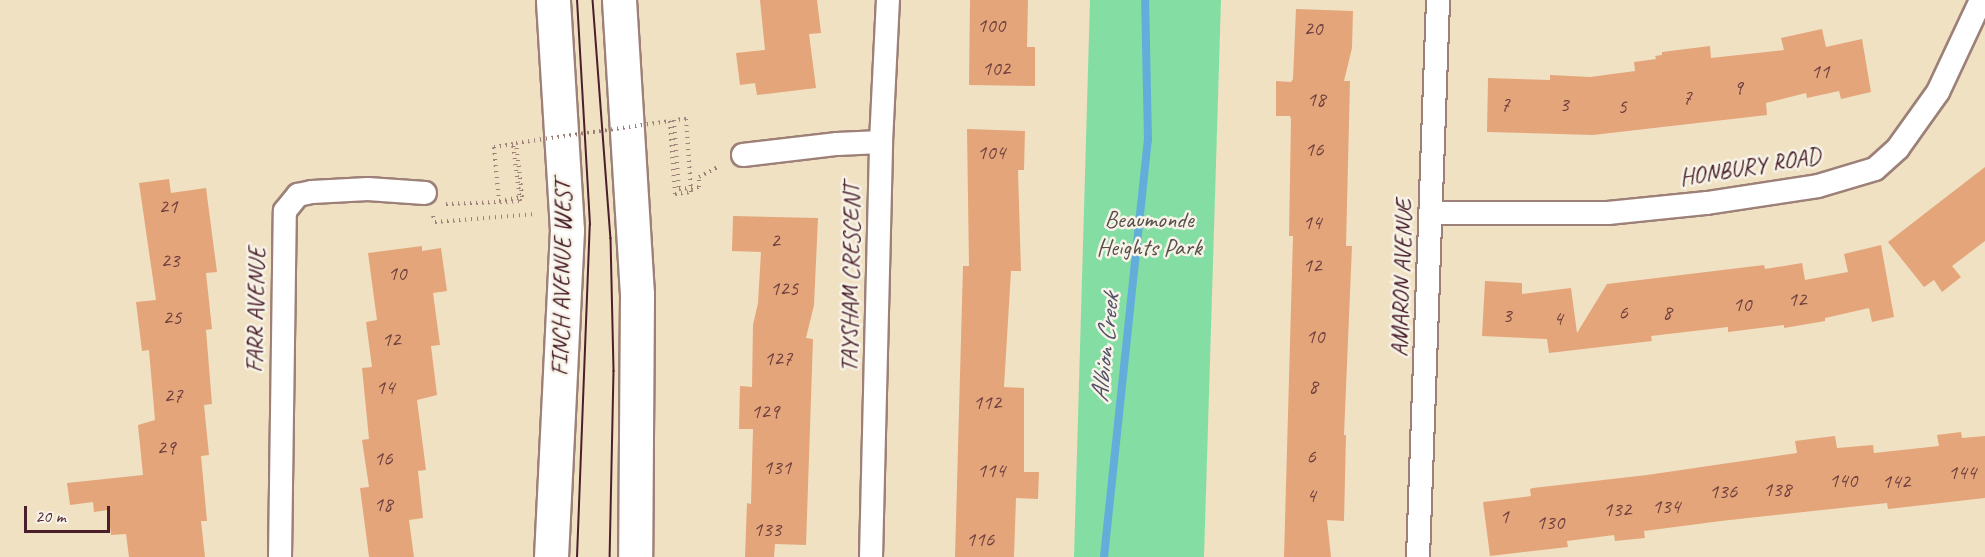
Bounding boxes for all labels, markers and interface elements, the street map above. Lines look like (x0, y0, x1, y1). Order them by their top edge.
house number: 100 (977, 12, 1005, 38)
house number: 20 (1304, 15, 1322, 41)
house number: 102 (982, 55, 1010, 81)
house number: 11 (1811, 58, 1829, 84)
house number: 9 (1733, 74, 1743, 100)
house number: 7 (1682, 84, 1692, 110)
house number: 18 (1307, 86, 1325, 112)
house number: 7 (1500, 91, 1510, 117)
house number: 3 (1559, 91, 1569, 117)
house number: 5 (1617, 93, 1627, 119)
house number: 16 (1305, 136, 1323, 162)
house number: 104 (977, 139, 1005, 165)
street label: HONBURY ROAD (1677, 142, 1823, 192)
street label: FINCH AVENUE WEST (546, 180, 578, 376)
street label: TAYSHAM CRESCENT (835, 184, 867, 372)
house number: 21 (159, 193, 177, 219)
street label: AMARON AVENUE (1385, 199, 1419, 357)
park label: Beaumonde Heights Park (1096, 206, 1202, 262)
house number: 14 (1303, 209, 1321, 235)
house number: 2 (770, 227, 780, 253)
house number: 23 (161, 247, 179, 273)
street label: FARR AVENUE (241, 247, 271, 373)
house number: 12 (1303, 252, 1321, 278)
house number: 10 (388, 260, 406, 286)
house number: 125 (770, 275, 798, 301)
house number: 12 (1788, 286, 1806, 312)
house number: 10 (1733, 291, 1751, 317)
water label: Albion Creek (1084, 292, 1126, 404)
house number: 6 (1618, 299, 1628, 325)
house number: 8 (1662, 299, 1672, 325)
house number: 3 (1502, 302, 1512, 328)
house number: 25 (163, 304, 181, 330)
house number: 4 (1553, 305, 1563, 331)
house number: 10 (1306, 323, 1324, 349)
house number: 12 (382, 326, 400, 352)
house number: 127 (764, 345, 792, 371)
house number: 8 (1308, 373, 1318, 399)
house number: 14 (376, 374, 394, 400)
house number: 27 (164, 382, 182, 408)
house number: 112 (973, 389, 1001, 415)
house number: 129 (751, 398, 779, 424)
house number: 29 (157, 434, 175, 460)
house number: 6 (1306, 443, 1316, 469)
house number: 16 (374, 445, 392, 471)
house number: 131 (763, 454, 791, 480)
house number: 114 (977, 457, 1005, 483)
house number: 144 (1948, 459, 1976, 485)
house number: 140 (1829, 467, 1857, 493)
house number: 142 (1882, 468, 1910, 494)
house number: 138 (1763, 476, 1791, 502)
house number: 136 (1709, 478, 1737, 504)
house number: 4 (1306, 482, 1316, 508)
house number: 18 (374, 491, 392, 517)
house number: 134 (1652, 493, 1680, 519)
scale bar (27, 494, 112, 532)
house number: 132 (1603, 496, 1631, 522)
house number: 1 (1499, 503, 1509, 529)
text: 20 m (35, 505, 66, 527)
house number: 130 (1536, 509, 1564, 535)
house number: 133 (753, 516, 781, 542)
house number: 116 (966, 526, 994, 552)

